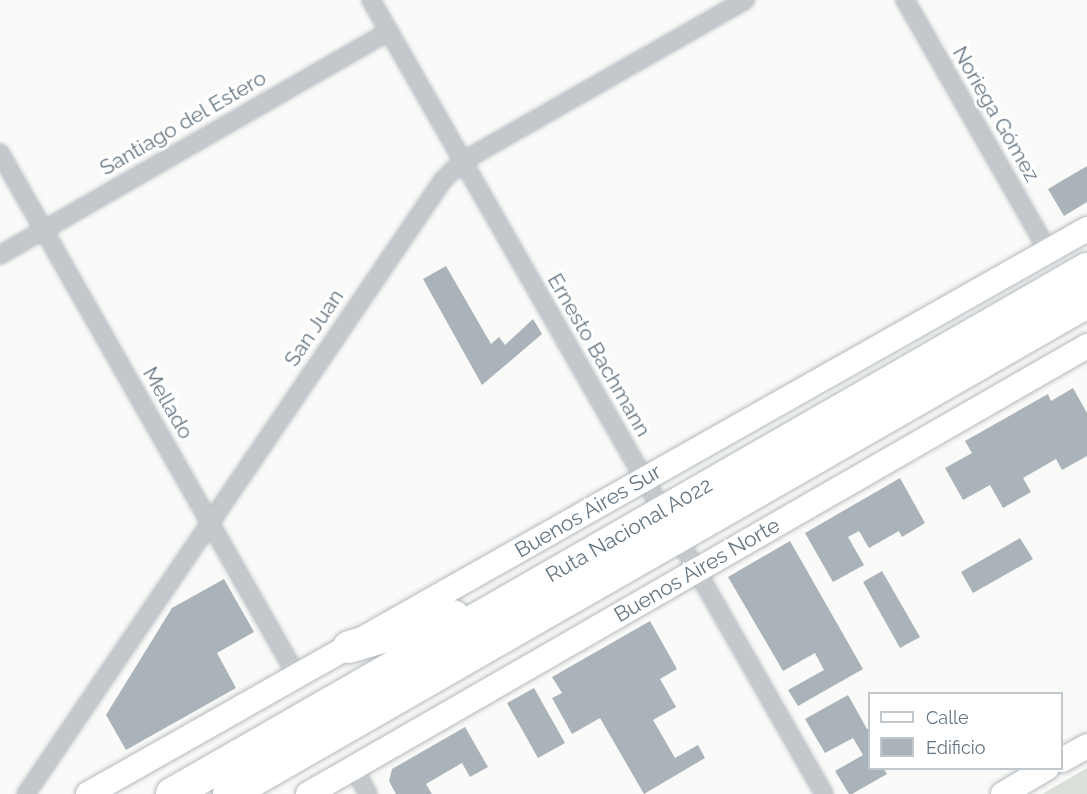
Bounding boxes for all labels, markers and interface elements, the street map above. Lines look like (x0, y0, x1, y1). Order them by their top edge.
street label: Noriega Gómez (947, 42, 1045, 186)
street label: Santiago del Estero (95, 65, 271, 181)
street label: Ernesto Bachmann (542, 269, 656, 441)
street label: San Juan (279, 284, 349, 372)
street label: Mellado (137, 362, 199, 444)
street label: Buenos Aires Sur (510, 459, 666, 563)
street label: Ruta Nacional A022 (541, 472, 717, 588)
street label: Buenos Aires Norte (609, 512, 785, 628)
legend (868, 692, 1063, 770)
text: Calle (926, 707, 969, 728)
text: Edificio (926, 737, 985, 758)

